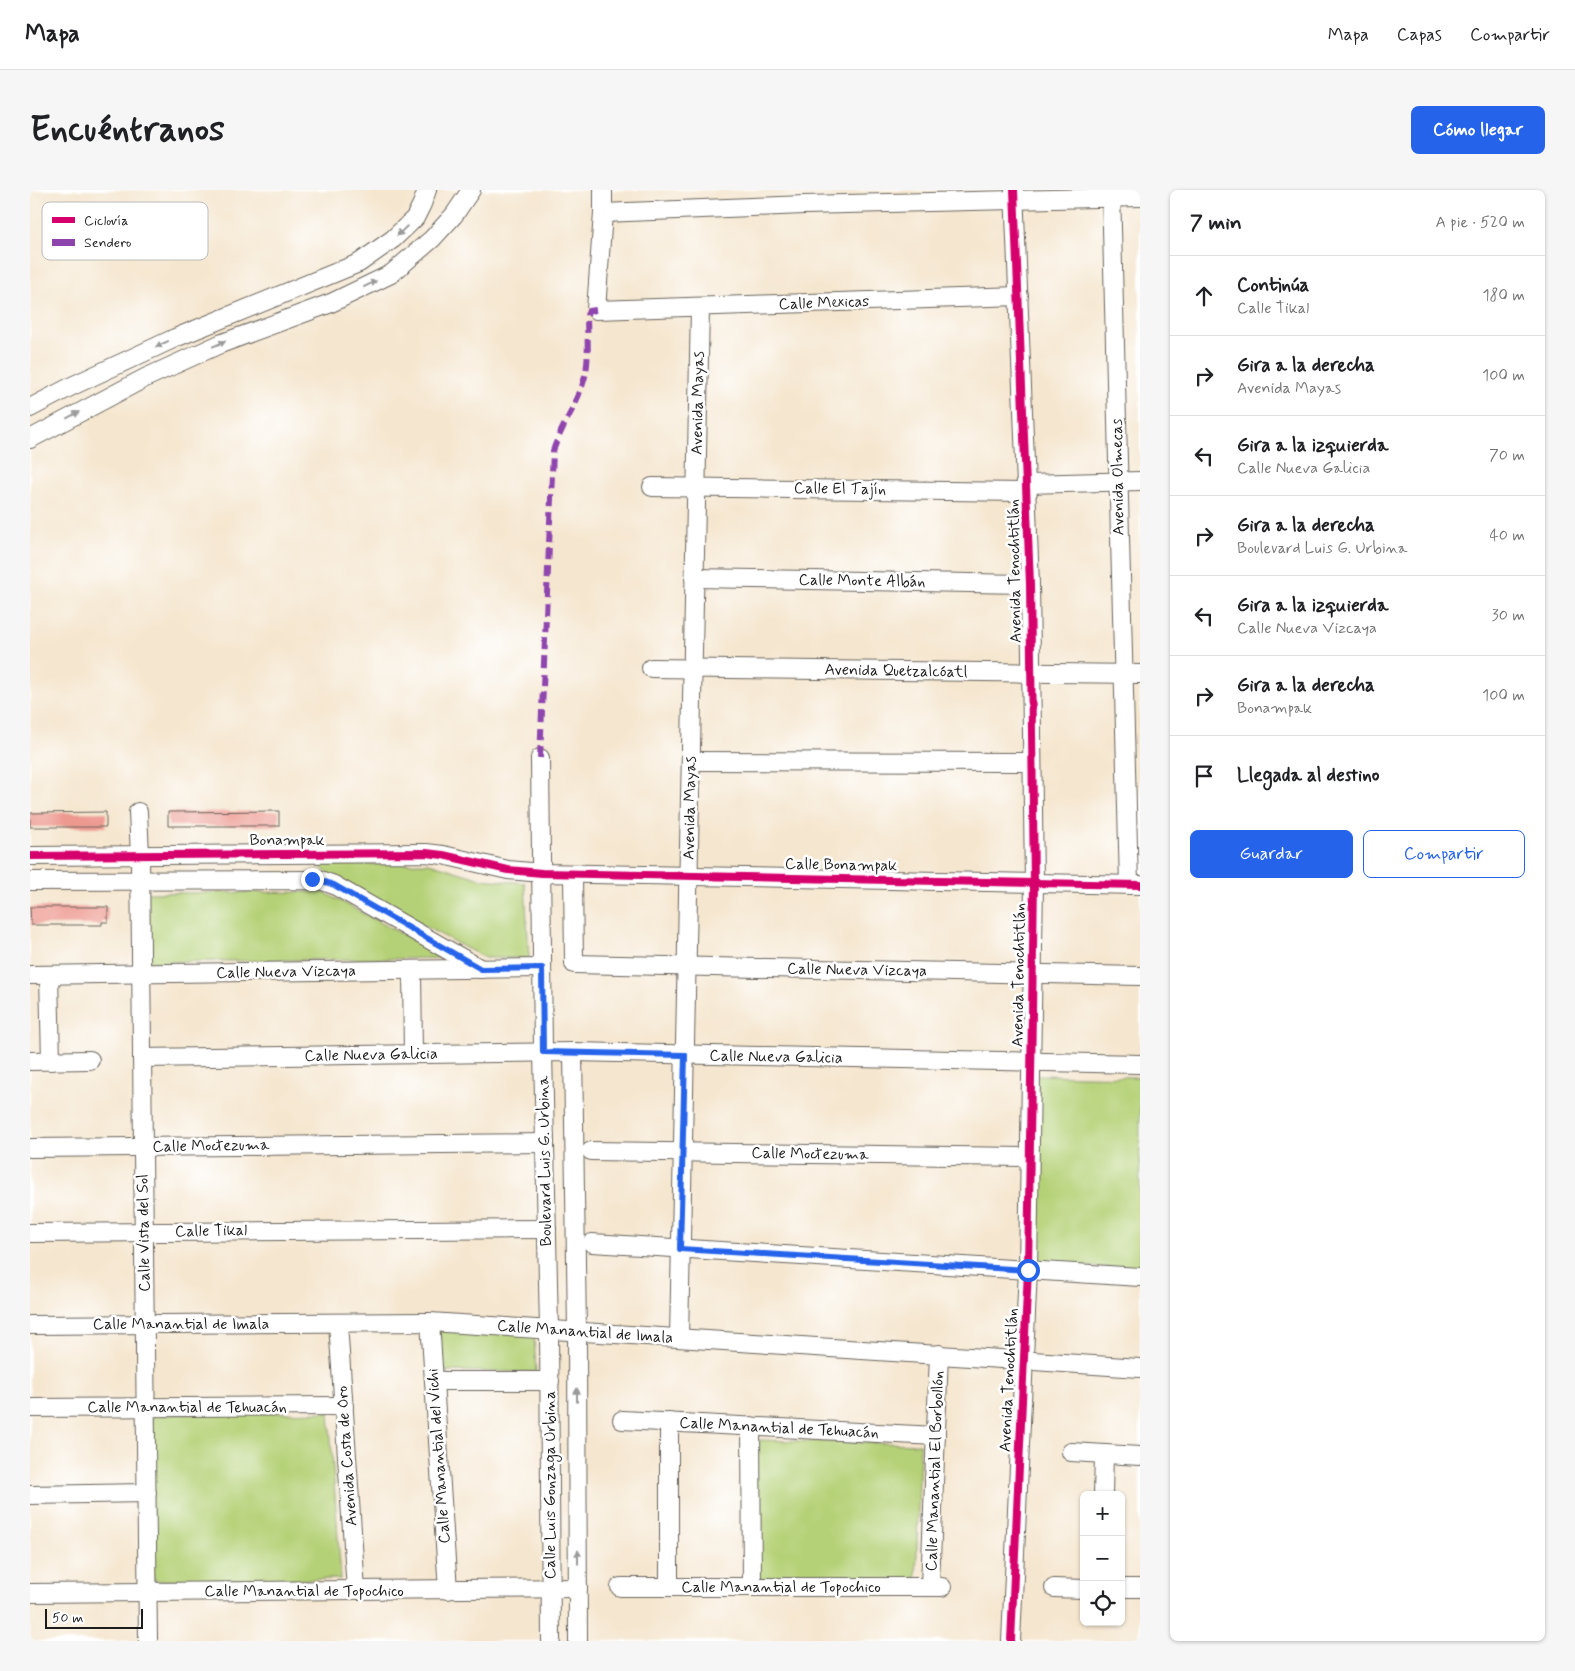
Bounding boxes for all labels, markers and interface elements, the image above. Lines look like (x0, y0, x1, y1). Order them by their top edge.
text: Mapa (25, 19, 80, 50)
text: Mapa (1328, 23, 1369, 47)
text: Capas (1397, 23, 1442, 47)
text: Compartir (1470, 23, 1550, 47)
button: Cómo llegar (1411, 106, 1545, 154)
text: Encuéntranos (30, 107, 225, 153)
legend (42, 202, 208, 260)
text: 7 min (1190, 209, 1242, 237)
text: Ciclovía (84, 212, 128, 230)
text: A pie · 520 m (1435, 212, 1525, 233)
one-way arrow (396, 225, 408, 237)
text: Sendero (84, 234, 131, 252)
text: Continúa (1237, 273, 1309, 298)
one-way arrow (363, 280, 377, 288)
icon: ahead (1190, 282, 1218, 310)
text: 180 m (1482, 285, 1525, 306)
street label: Calle Mexicas (778, 291, 870, 315)
text: Calle Tikal (1237, 298, 1309, 319)
one-way arrow (154, 340, 169, 348)
one-way arrow (212, 340, 226, 348)
street label: Avenida Mayas (687, 351, 709, 455)
text: Gira a la derecha (1237, 353, 1375, 378)
icon: right (1190, 362, 1218, 390)
text: 100 m (1482, 365, 1525, 386)
text: Avenida Mayas (1237, 378, 1341, 399)
one-way arrow (65, 411, 80, 419)
street label: Avenida Olmecas (1106, 418, 1130, 536)
text: Gira a la izquierda (1237, 433, 1388, 458)
icon: left (1190, 442, 1218, 470)
text: 70 m (1489, 445, 1525, 466)
text: Calle Nueva Galicia (1237, 458, 1370, 479)
street label: Calle El Tajín (794, 478, 886, 500)
street label: Avenida Tenochtitlán (1003, 499, 1027, 643)
text: Gira a la derecha (1237, 513, 1375, 538)
icon: right (1190, 522, 1218, 550)
text: 40 m (1489, 525, 1525, 546)
text: Boulevard Luis G. Urbina (1237, 538, 1407, 559)
street label: Calle Monte Albán (798, 569, 926, 593)
text: Gira a la izquierda (1237, 593, 1388, 618)
icon: left (1190, 602, 1218, 630)
text: 30 m (1492, 605, 1525, 626)
text: Calle Nueva Vizcaya (1237, 618, 1377, 639)
street label: Avenida Quetzalcóatl (824, 659, 968, 683)
text: Gira a la derecha (1237, 673, 1375, 698)
icon: right (1190, 682, 1218, 710)
text: 100 m (1482, 685, 1525, 706)
text: Bonampak (1237, 698, 1312, 719)
street label: Avenida Mayas (679, 756, 701, 860)
icon: arrive (1190, 762, 1218, 790)
text: Llegada al destino (1237, 763, 1379, 788)
street label: Bonampak (249, 830, 325, 851)
button: Guardar (1190, 830, 1353, 878)
button: Compartir (1363, 830, 1525, 878)
street label: Calle Bonampak (785, 854, 897, 876)
route end (301, 868, 324, 891)
street label: Avenida Tenochtitlán (1007, 903, 1031, 1047)
street label: Calle Nueva Vizcaya (787, 958, 927, 982)
street label: Calle Nueva Vizcaya (216, 960, 356, 984)
street label: Calle Nueva Galicia (304, 1043, 438, 1067)
street label: Calle Nueva Galicia (709, 1045, 843, 1069)
street label: Boulevard Luis G. Urbina (533, 1075, 557, 1246)
street label: Calle Moctezuma (152, 1134, 270, 1158)
street label: Calle Moctezuma (751, 1142, 869, 1166)
street label: Calle Vista del Sol (132, 1174, 156, 1292)
street label: Calle Tikal (175, 1220, 247, 1242)
route start (1017, 1259, 1040, 1282)
street label: Avenida Tenochtitlán (995, 1307, 1023, 1453)
street label: Calle Manantial de Imala (93, 1314, 269, 1335)
street label: Calle Manantial de Imala (496, 1315, 674, 1349)
street label: Calle Manantial del Vichi (422, 1367, 456, 1544)
street label: Calle Manantial El Borbollón (921, 1370, 949, 1572)
street label: Avenida Costa de Oro (332, 1385, 362, 1527)
one-way arrow (573, 1387, 581, 1403)
street label: Calle Luis Gonzaga Urbina (540, 1391, 562, 1579)
street label: Calle Manantial de Tehuacán (87, 1397, 287, 1418)
street label: Calle Manantial de Tehuacán (679, 1412, 879, 1444)
map controls (1080, 1491, 1125, 1626)
button: + (1080, 1491, 1125, 1536)
button: − (1080, 1536, 1125, 1581)
one-way arrow (574, 1549, 582, 1565)
street label: Calle Manantial de Topochico (681, 1577, 881, 1598)
street label: Calle Manantial de Topochico (204, 1581, 404, 1602)
button: locate (1080, 1581, 1125, 1626)
scale bar (45, 1606, 142, 1629)
text: 50 m (52, 1609, 83, 1627)

